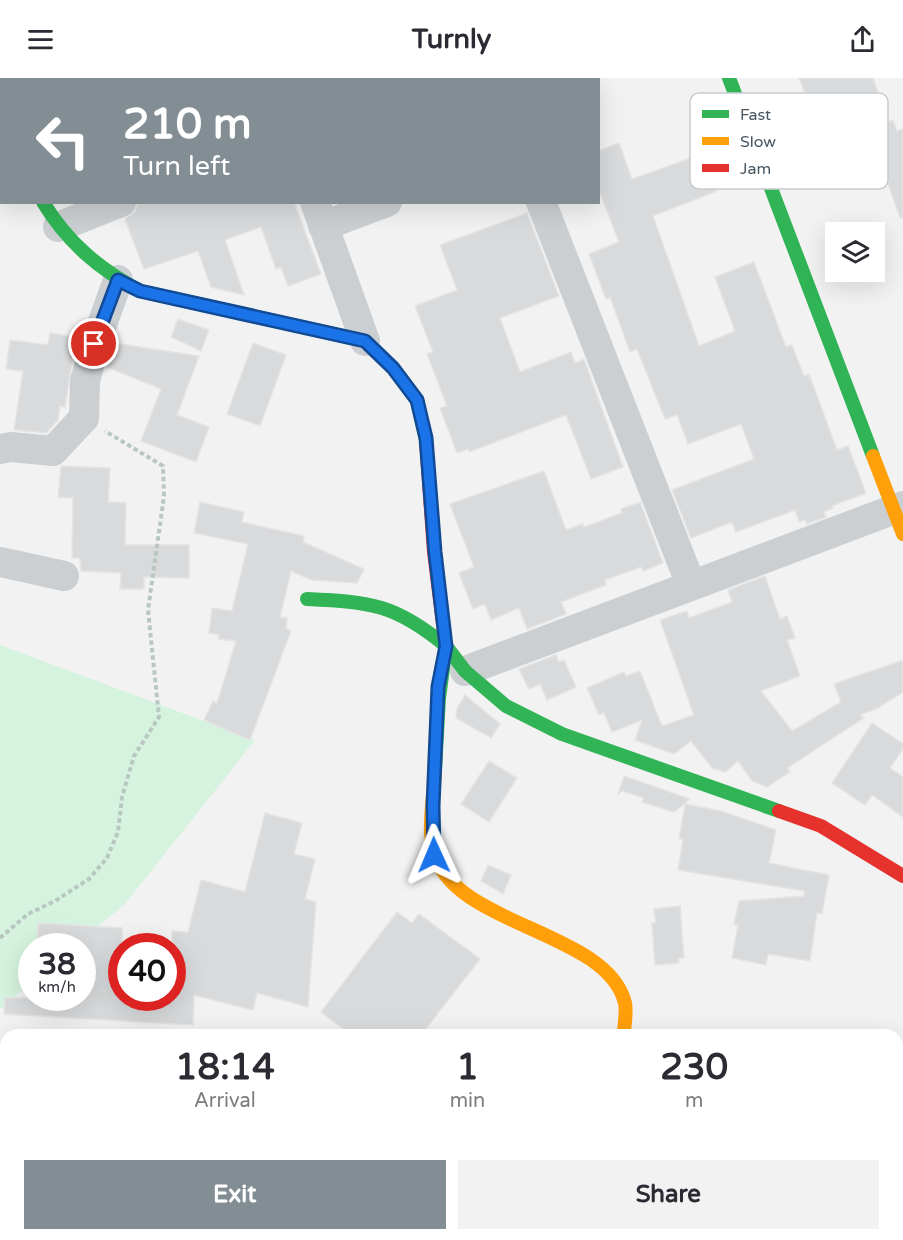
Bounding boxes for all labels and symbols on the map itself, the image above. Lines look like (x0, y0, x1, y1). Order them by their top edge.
legend (690, 93, 888, 189)
text: Fast (740, 105, 771, 125)
text: Slow (740, 132, 776, 152)
text: Jam (740, 159, 771, 179)
pin (68, 318, 119, 369)
position arrow (402, 823, 466, 887)
speed limit sign: 40 (108, 933, 186, 1011)

